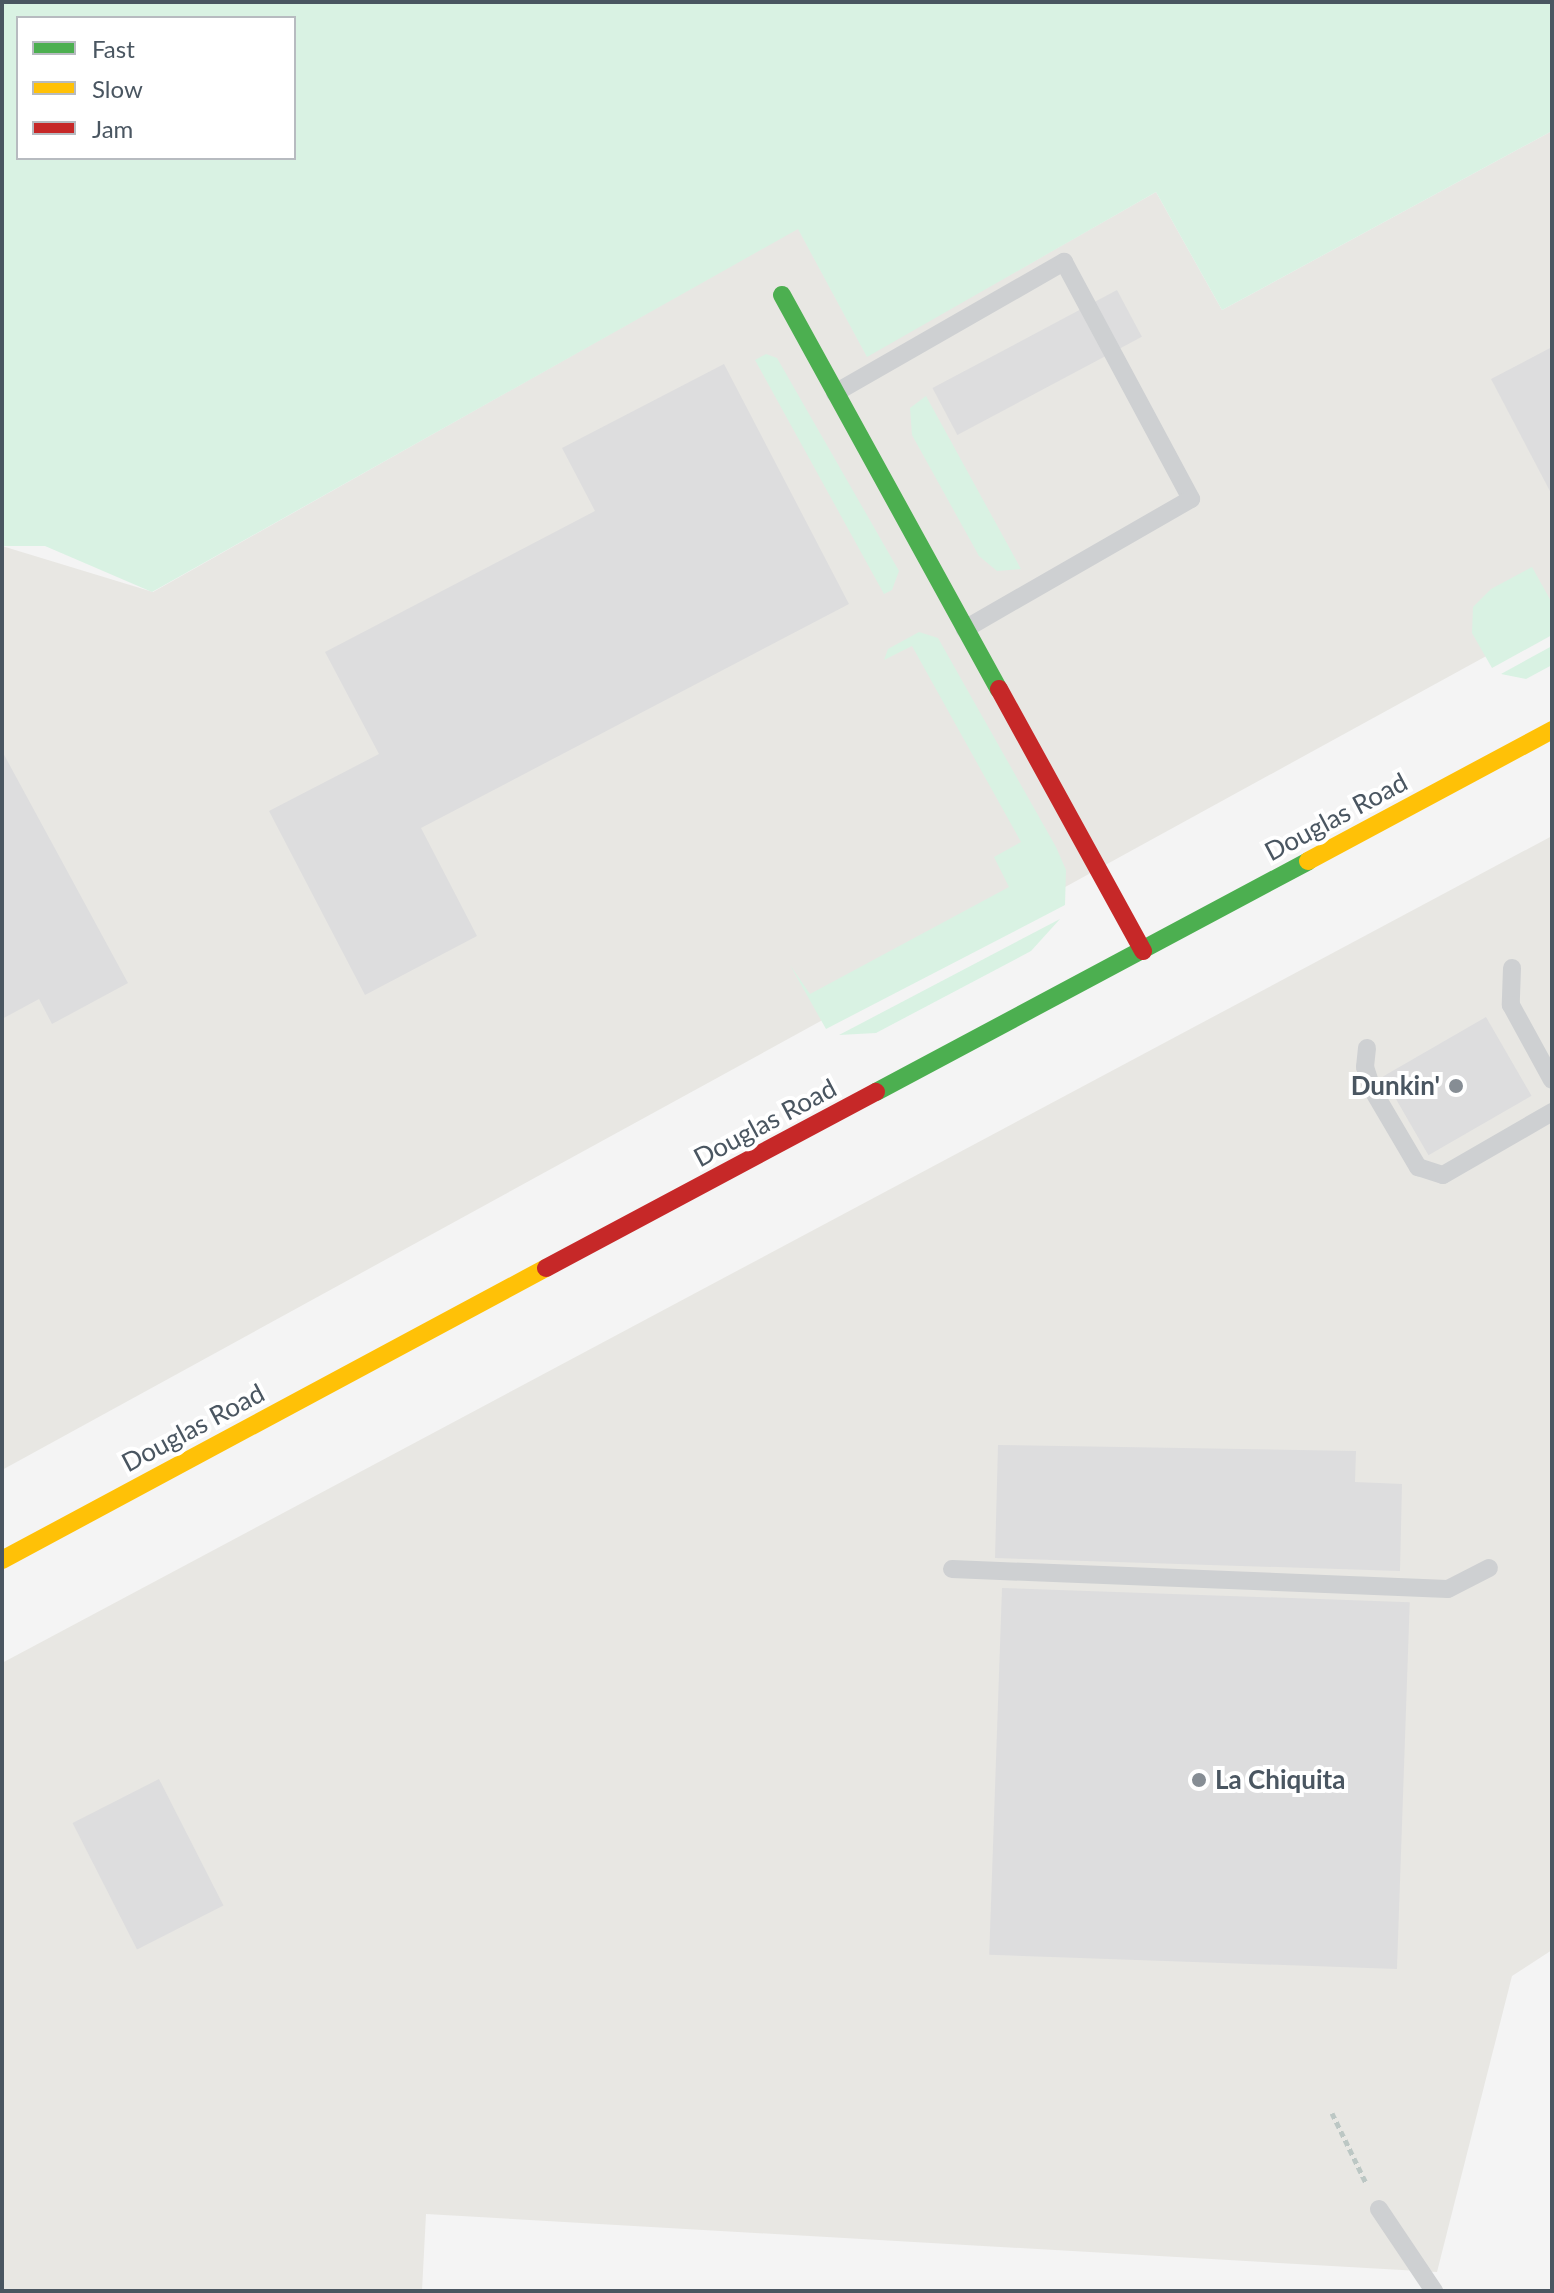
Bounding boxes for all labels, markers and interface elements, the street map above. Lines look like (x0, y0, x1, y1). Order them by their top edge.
legend (16, 16, 296, 160)
text: Fast (92, 34, 135, 63)
text: Slow (92, 74, 143, 103)
text: Jam (92, 114, 133, 143)
street label: Douglas Road (1259, 766, 1413, 868)
place label: Dunkin' (1351, 1070, 1440, 1102)
street label: Douglas Road (688, 1072, 842, 1174)
marker: Dunkin' (1447, 1077, 1465, 1095)
street label: Douglas Road (116, 1377, 270, 1479)
place label: La Chiquita (1215, 1764, 1345, 1796)
marker: La Chiquita (1190, 1771, 1208, 1789)

